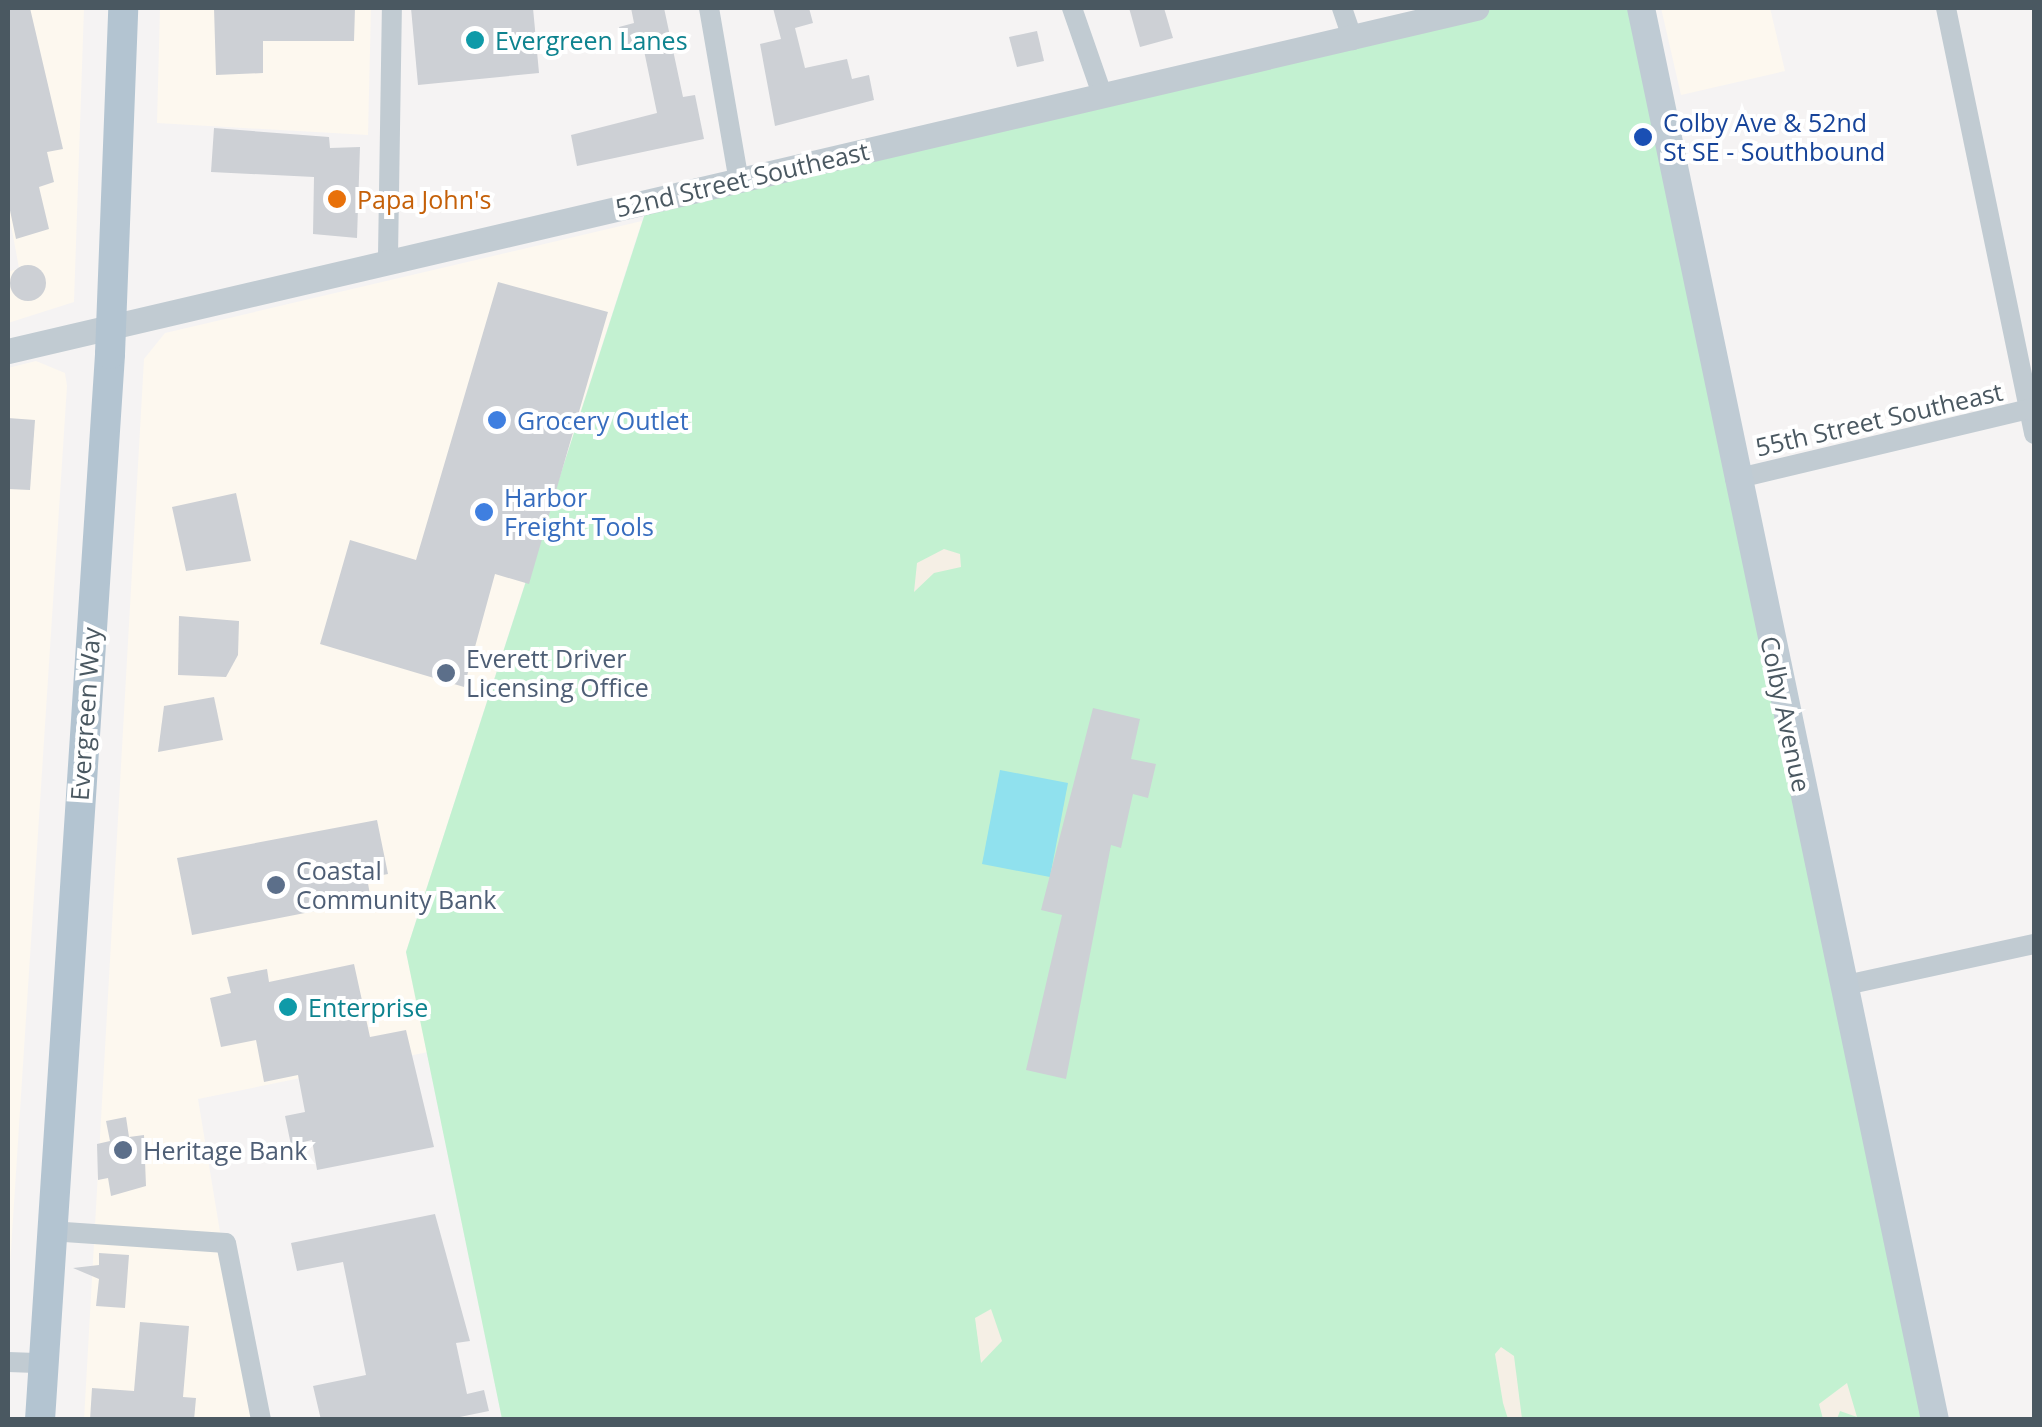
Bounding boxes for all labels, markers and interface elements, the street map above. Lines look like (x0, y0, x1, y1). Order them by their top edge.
place label: Evergreen Lanes (495, 25, 688, 55)
marker: Evergreen Lanes (464, 29, 486, 51)
place label: Colby Ave & 52nd St SE - Southbound (1663, 108, 1885, 167)
marker: Colby Ave & 52nd St SE - Southbound (1632, 126, 1654, 148)
street label: 52nd Street Southeast (612, 135, 872, 223)
place label: Papa John's (357, 184, 491, 214)
marker: Papa John's (326, 188, 348, 210)
street label: 55th Street Southeast (1753, 376, 2005, 462)
place label: Grocery Outlet (517, 405, 689, 435)
marker: Grocery Outlet (486, 409, 508, 431)
place label: Harbor Freight Tools (504, 483, 654, 542)
marker: Harbor Freight Tools (473, 501, 495, 523)
street label: Evergreen Way (64, 626, 106, 802)
street label: Colby Avenue (1755, 633, 1817, 795)
place label: Everett Driver Licensing Office (466, 644, 649, 703)
marker: Everett Driver Licensing Office (435, 662, 457, 684)
place label: Coastal Community Bank (296, 856, 496, 915)
marker: Coastal Community Bank (265, 874, 287, 896)
place label: Enterprise (308, 992, 428, 1022)
marker: Enterprise (277, 996, 299, 1018)
place label: Heritage Bank (143, 1135, 307, 1165)
marker: Heritage Bank (112, 1139, 134, 1161)

